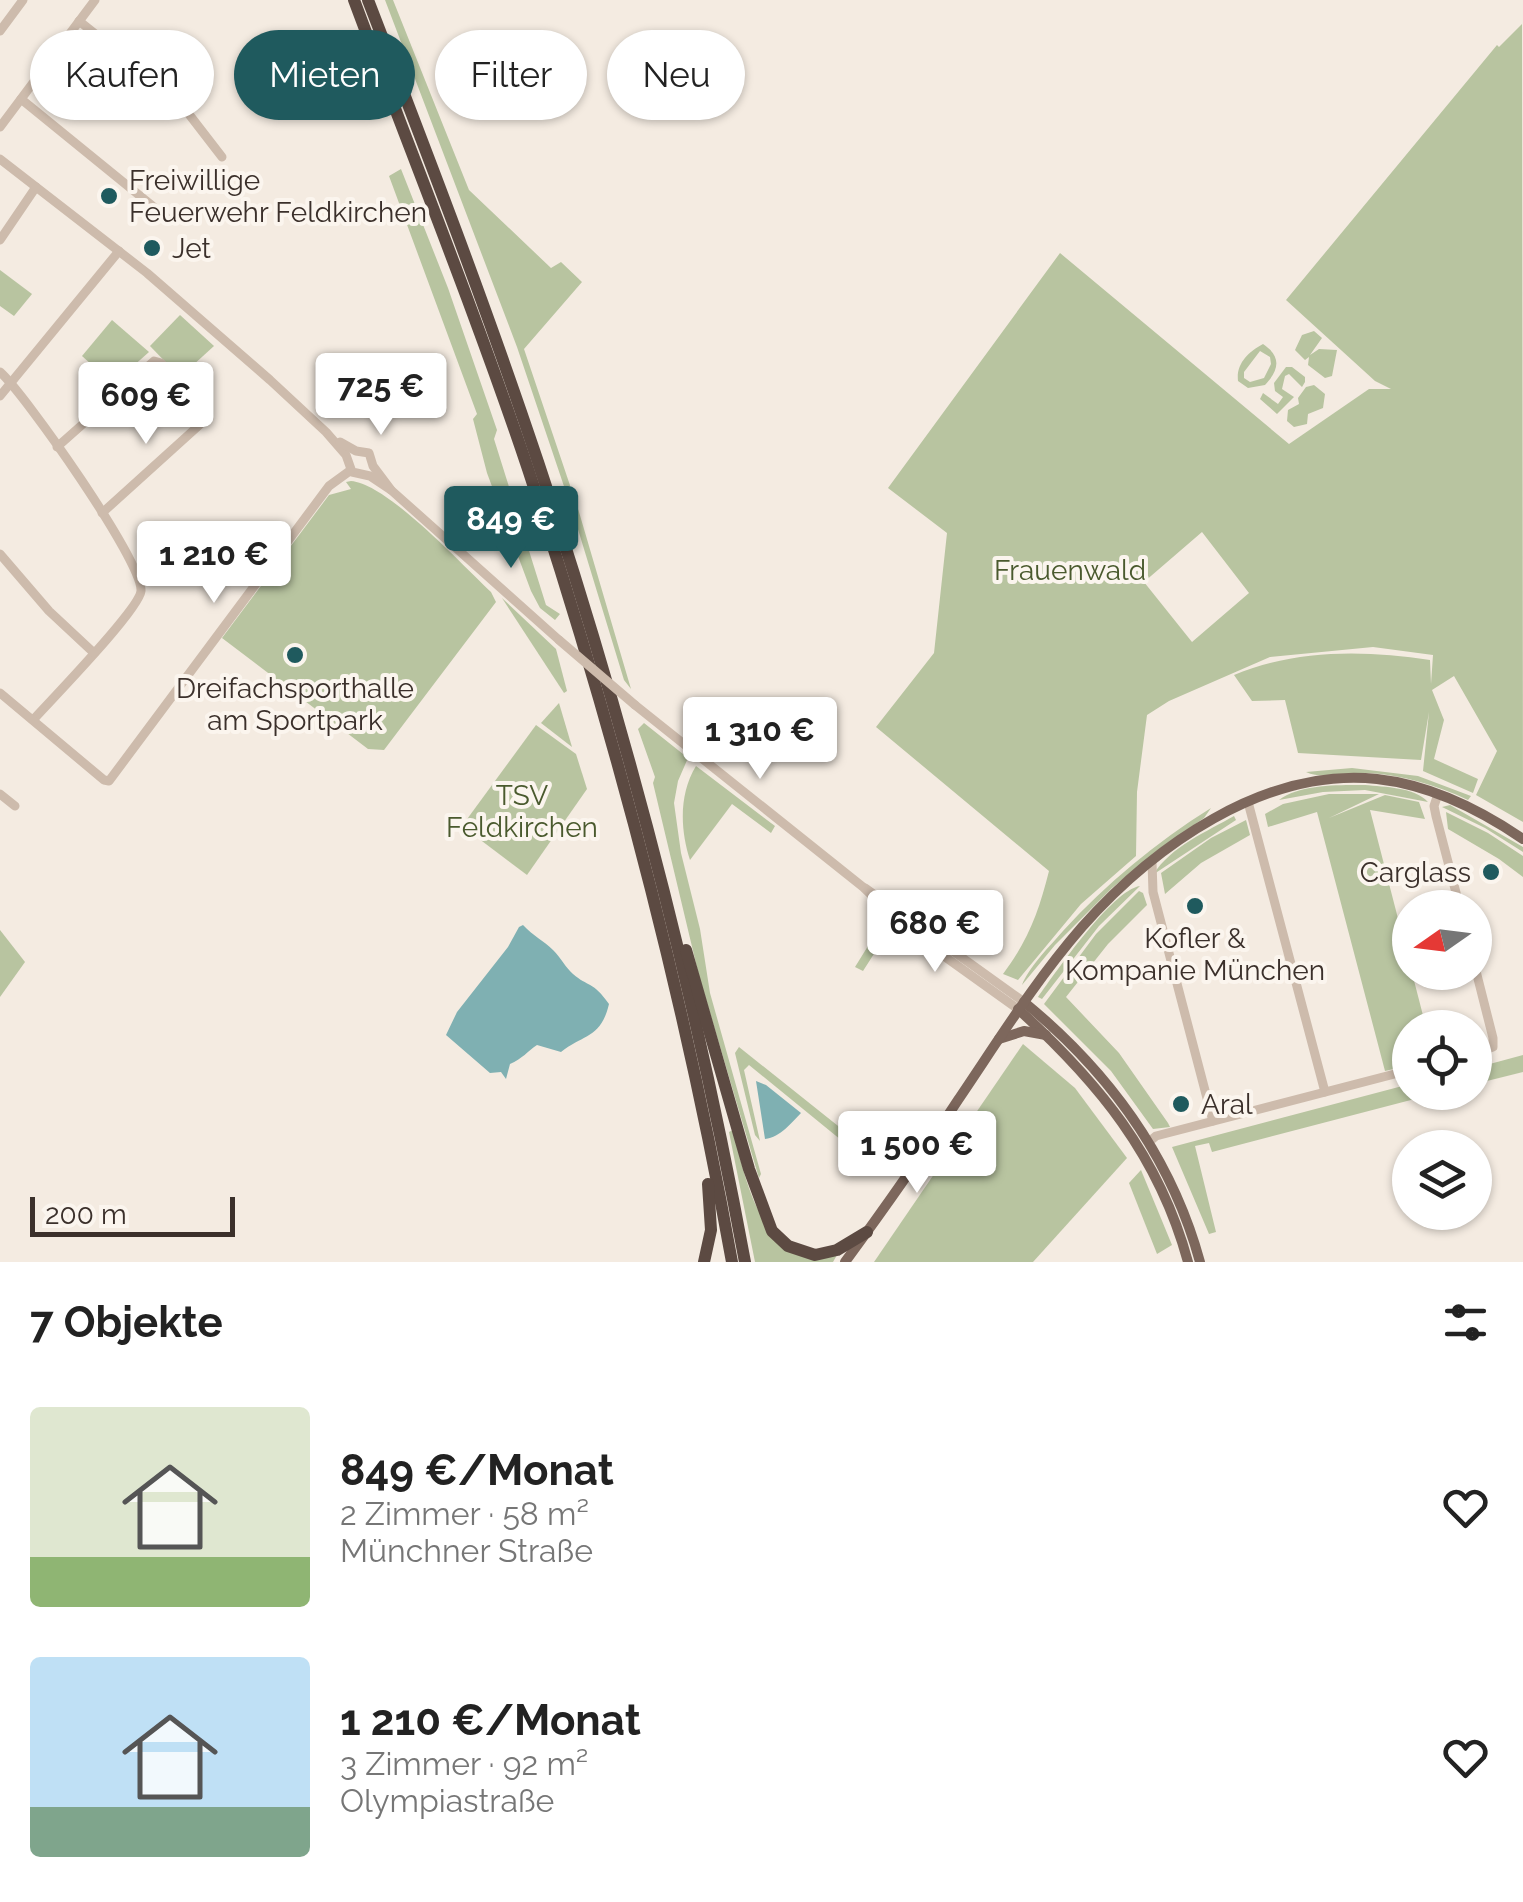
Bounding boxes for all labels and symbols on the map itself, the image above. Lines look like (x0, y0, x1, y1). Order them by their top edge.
place label: Freiwillige Feuerwehr Feldkirchen (129, 164, 427, 229)
marker: Freiwillige Feuerwehr Feldkirchen (98, 185, 120, 207)
place label: Jet (172, 232, 212, 265)
marker: Jet (141, 237, 163, 259)
pin: 725 € (311, 353, 451, 438)
pin: 609 € (76, 362, 216, 447)
pin: 849 € (441, 486, 581, 571)
pin: 1 210 € (122, 521, 306, 606)
park label: Frauenwald (994, 554, 1146, 587)
marker: Dreifachsporthalle am Sportpark (284, 644, 306, 666)
place label: Dreifachsporthalle am Sportpark (176, 672, 414, 737)
pin: 1 310 € (668, 697, 852, 782)
park label: TSV Feldkirchen (446, 779, 598, 844)
place label: Carglass (1360, 856, 1471, 889)
marker: Carglass (1480, 861, 1502, 883)
pin: 680 € (865, 890, 1005, 975)
north arrow (1392, 890, 1492, 990)
marker: Kofler & Kompanie München (1184, 895, 1206, 917)
place label: Kofler & Kompanie München (1065, 922, 1325, 987)
place label: Aral (1201, 1088, 1253, 1121)
marker: Aral (1170, 1093, 1192, 1115)
pin: 1 500 € (825, 1111, 1009, 1196)
scale bar (30, 1192, 235, 1236)

